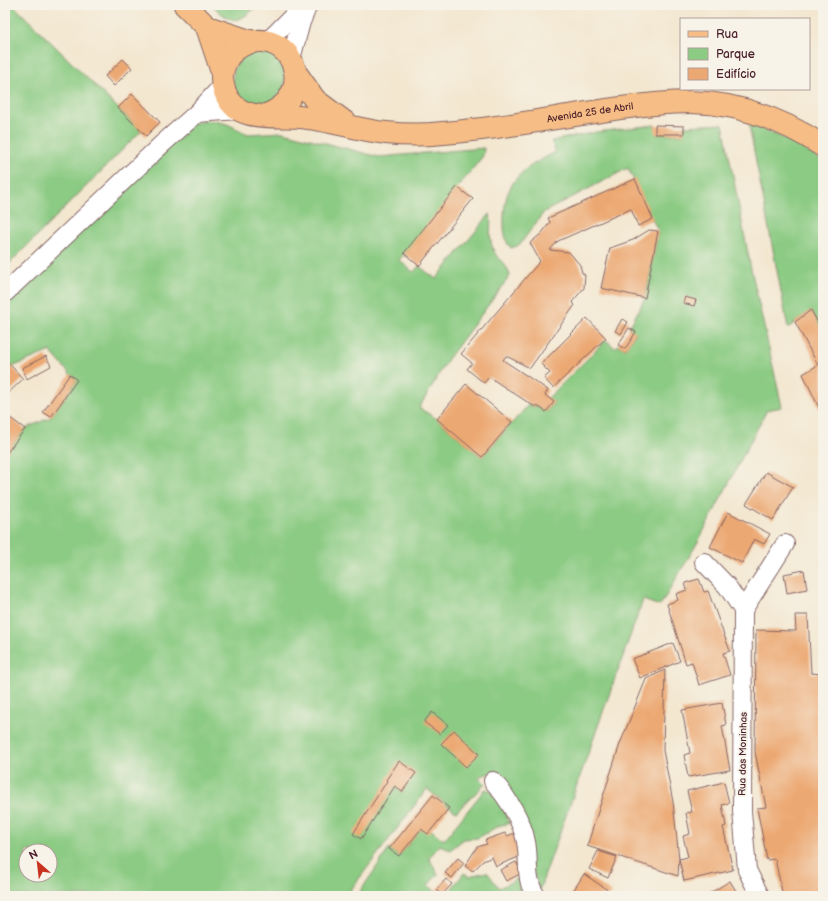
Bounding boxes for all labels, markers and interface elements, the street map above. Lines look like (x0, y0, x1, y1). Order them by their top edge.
legend (680, 18, 810, 90)
text: Rua (716, 27, 738, 42)
text: Parque (716, 47, 755, 62)
text: Edifício (716, 67, 756, 82)
street label: Avenida 25 de Abril (546, 100, 634, 125)
street label: Rua das Moninhas (736, 712, 750, 796)
north arrow (18, 843, 58, 883)
text: N (27, 847, 40, 862)

